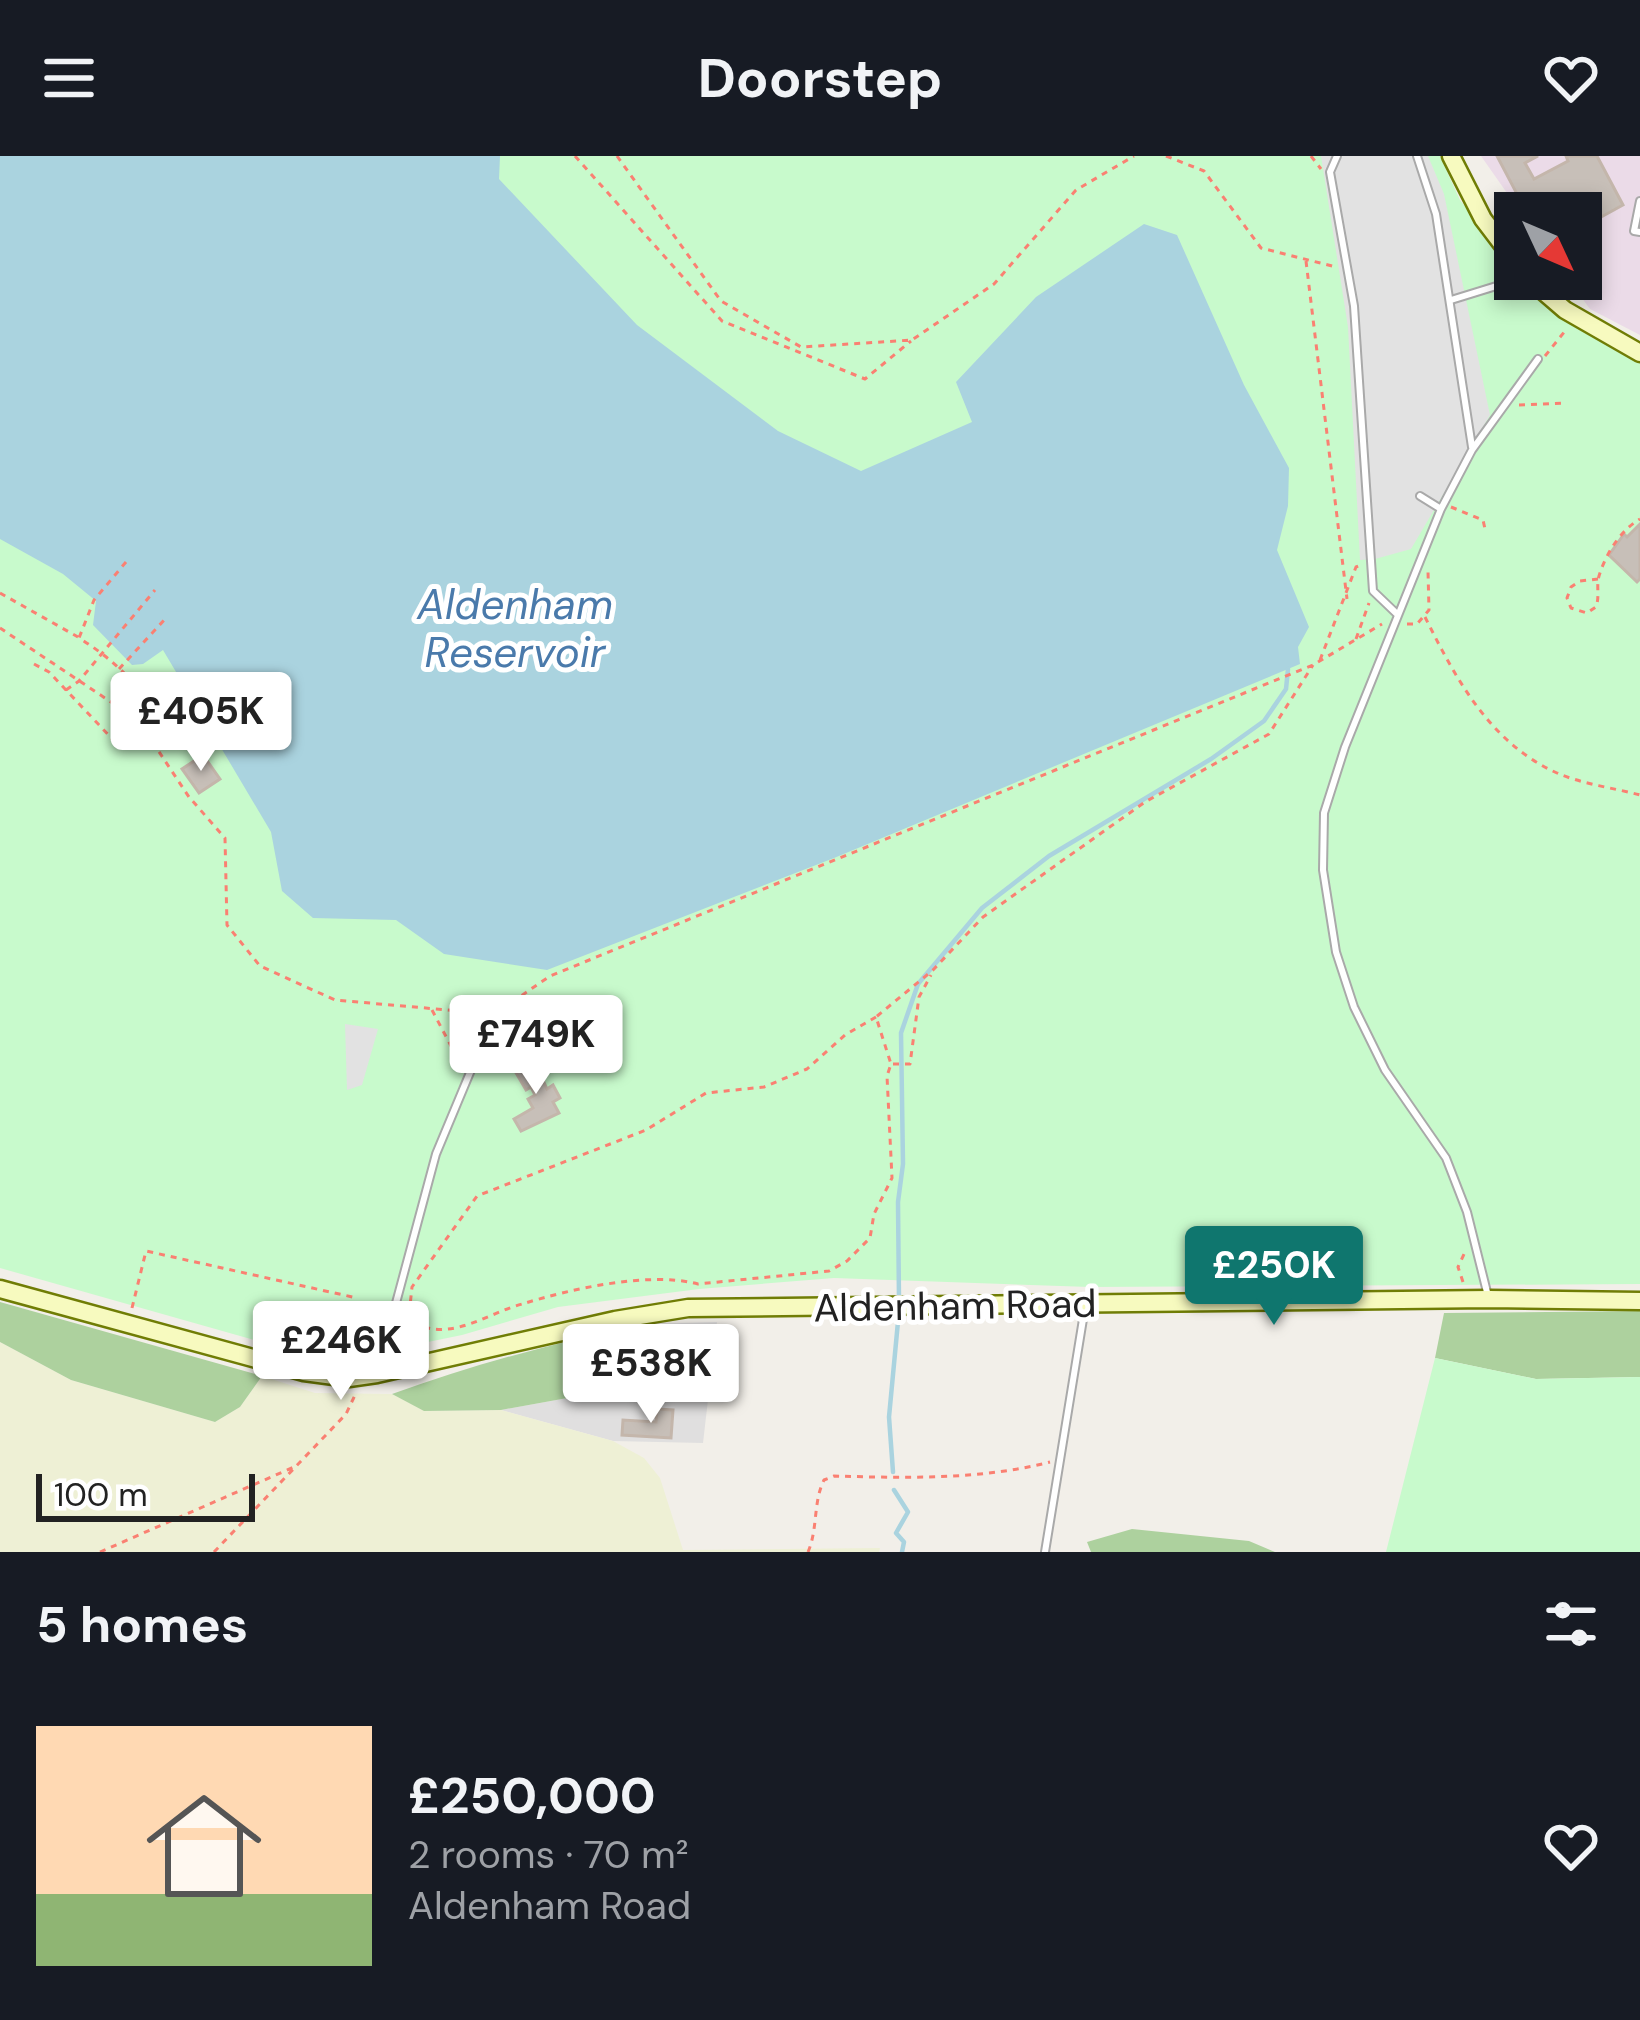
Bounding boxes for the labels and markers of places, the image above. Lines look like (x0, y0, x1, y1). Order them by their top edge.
pin: £405K (117, 672, 285, 774)
pin: £749K (452, 995, 620, 1097)
pin: £250K (1190, 1226, 1358, 1328)
pin: £246K (257, 1301, 425, 1403)
pin: £538K (567, 1324, 735, 1426)

